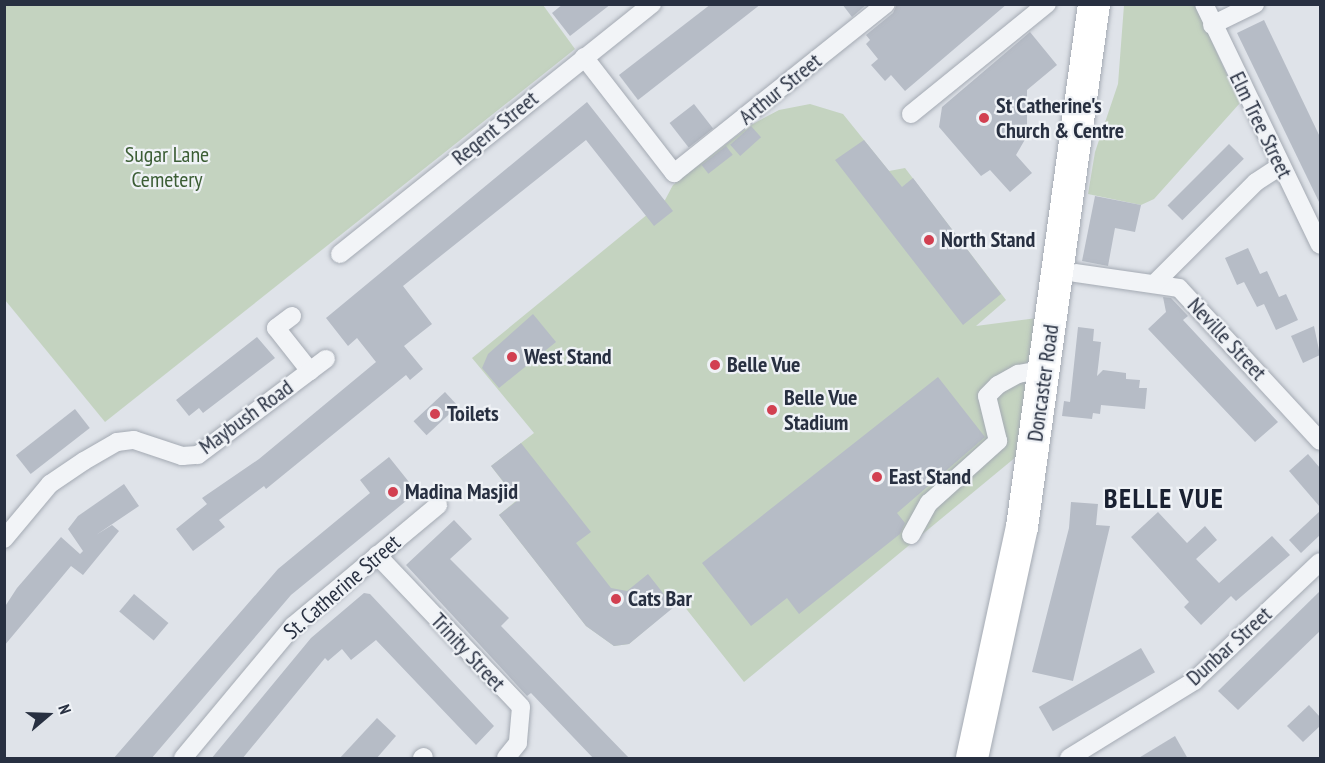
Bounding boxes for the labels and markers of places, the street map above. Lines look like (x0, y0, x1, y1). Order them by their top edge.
place label: St Catherine's Church & Centre (996, 92, 1125, 144)
marker: St Catherine's Church & Centre (977, 111, 991, 125)
place label: North Stand (941, 227, 1035, 253)
marker: North Stand (922, 233, 936, 247)
place label: West Stand (524, 344, 612, 370)
marker: West Stand (505, 350, 519, 364)
place label: Belle Vue (727, 352, 801, 378)
marker: Belle Vue (708, 358, 722, 372)
place label: Belle Vue Stadium (784, 384, 858, 436)
place label: Toilets (447, 401, 499, 427)
marker: Belle Vue Stadium (765, 403, 779, 417)
marker: Toilets (428, 407, 442, 421)
place label: East Stand (889, 464, 971, 490)
marker: East Stand (870, 470, 884, 484)
place label: Madina Masjid (405, 479, 518, 505)
marker: Madina Masjid (386, 485, 400, 499)
place label: Cats Bar (628, 586, 692, 612)
marker: Cats Bar (609, 592, 623, 606)

